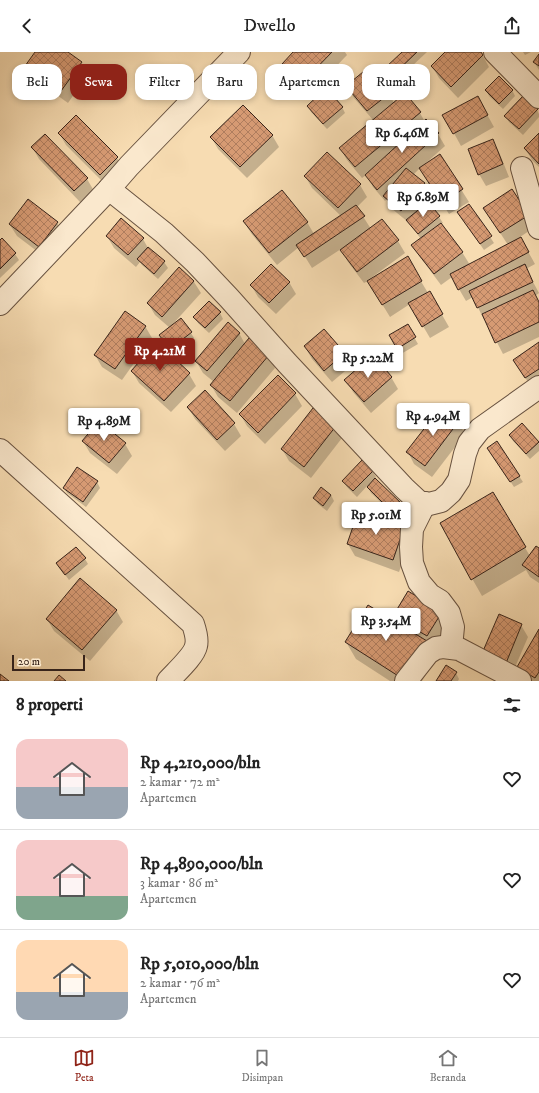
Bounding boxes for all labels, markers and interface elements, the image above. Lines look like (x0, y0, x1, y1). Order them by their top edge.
icon: back (16, 15, 38, 37)
text: Dwello (244, 15, 295, 37)
icon: share (501, 15, 523, 37)
chip: Beli (12, 64, 62, 100)
chip: Sewa (70, 64, 127, 100)
chip: Filter (135, 64, 194, 100)
chip: Baru (202, 64, 257, 100)
chip: Apartemen (265, 64, 354, 100)
chip: Rumah (362, 64, 430, 100)
pin: Rp 6.46M (361, 120, 443, 154)
text: Rp 6.46M (375, 125, 429, 141)
pin: Rp 6.89M (382, 184, 464, 218)
text: Rp 6.89M (397, 189, 449, 205)
pin: Rp 4.21M (119, 338, 201, 372)
text: Rp 4.21M (134, 343, 186, 359)
pin: Rp 5.22M (327, 345, 409, 379)
text: Rp 5.22M (342, 350, 394, 366)
pin: Rp 4.94M (392, 403, 474, 437)
pin: Rp 4.89M (63, 408, 145, 442)
text: Rp 4.94M (406, 408, 460, 424)
text: Rp 4.89M (77, 413, 131, 429)
pin: Rp 5.01M (335, 502, 417, 536)
text: Rp 5.01M (351, 507, 401, 523)
pin: Rp 3.54M (345, 608, 427, 642)
text: Rp 3.54M (361, 613, 411, 629)
scale bar (12, 653, 85, 672)
text: 20 m (18, 655, 40, 669)
text: 8 properti (16, 694, 83, 716)
icon: filters (501, 694, 523, 716)
text: Rp 4,210,000/bln (140, 752, 260, 774)
icon: home (48, 755, 96, 803)
icon: heart (501, 768, 523, 790)
text: 2 kamar · 72 m² (140, 774, 220, 790)
text: Apartemen (140, 790, 197, 806)
text: Rp 4,890,000/bln (140, 853, 263, 875)
icon: home (48, 856, 96, 904)
icon: heart (501, 869, 523, 891)
text: 3 kamar · 86 m² (140, 875, 218, 891)
text: Apartemen (140, 891, 197, 907)
text: Rp 5,010,000/bln (140, 953, 259, 975)
icon: home (48, 956, 96, 1004)
icon: heart (501, 969, 523, 991)
text: 2 kamar · 76 m² (140, 975, 220, 991)
text: Apartemen (140, 991, 197, 1007)
tab: Peta (73, 1047, 95, 1085)
tab: Disimpan (242, 1047, 283, 1085)
tab: Beranda (430, 1047, 466, 1085)

